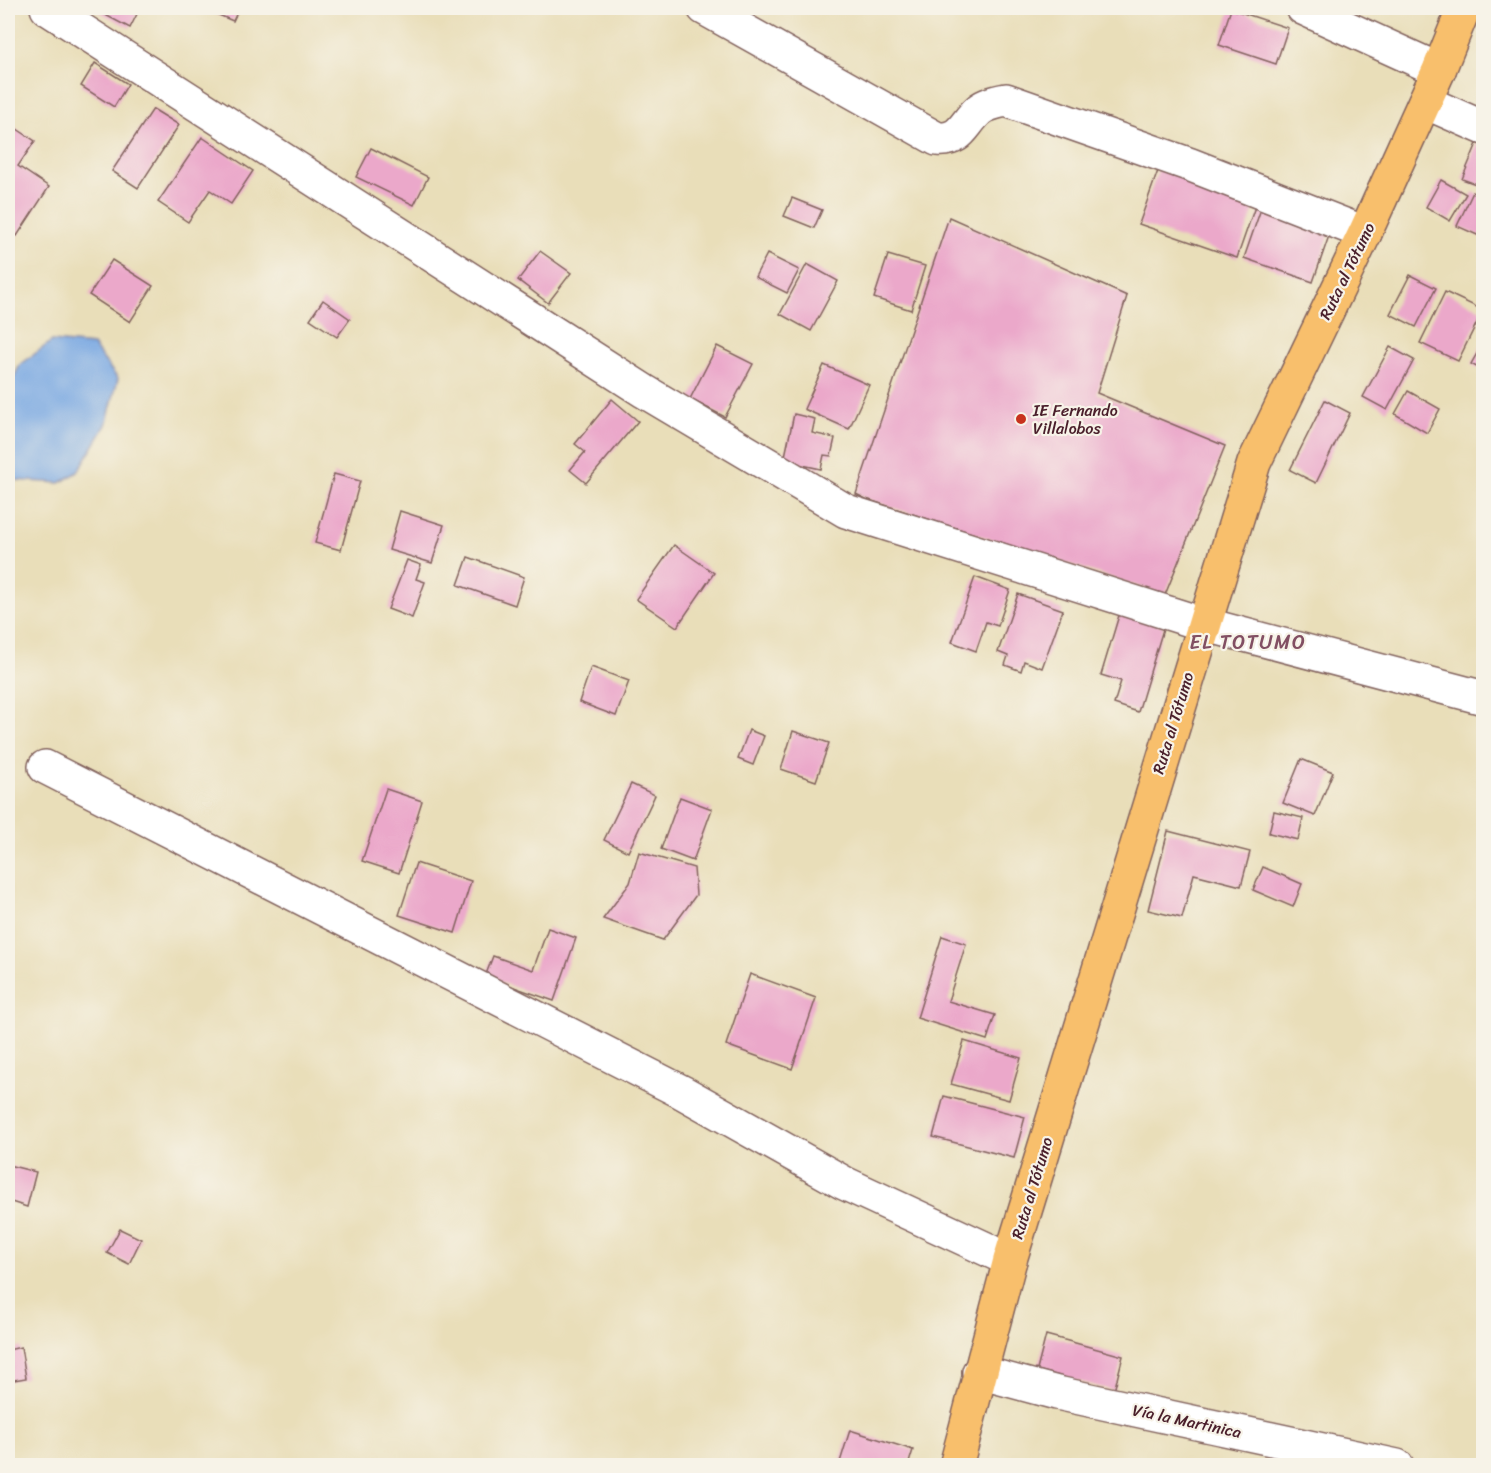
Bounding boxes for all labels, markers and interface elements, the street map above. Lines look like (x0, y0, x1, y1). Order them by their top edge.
street label: Ruta al Tótumo (1311, 217, 1383, 325)
place label: IE Fernando Villalobos (1032, 396, 1118, 443)
marker: IE Fernando Villalobos (1014, 412, 1028, 426)
district label: EL TOTUMO (1190, 625, 1306, 660)
street label: Ruta al Tótumo (1144, 668, 1202, 778)
street label: Ruta al Tótumo (1003, 1133, 1061, 1243)
street label: Vía la Martinica (1130, 1395, 1244, 1447)

